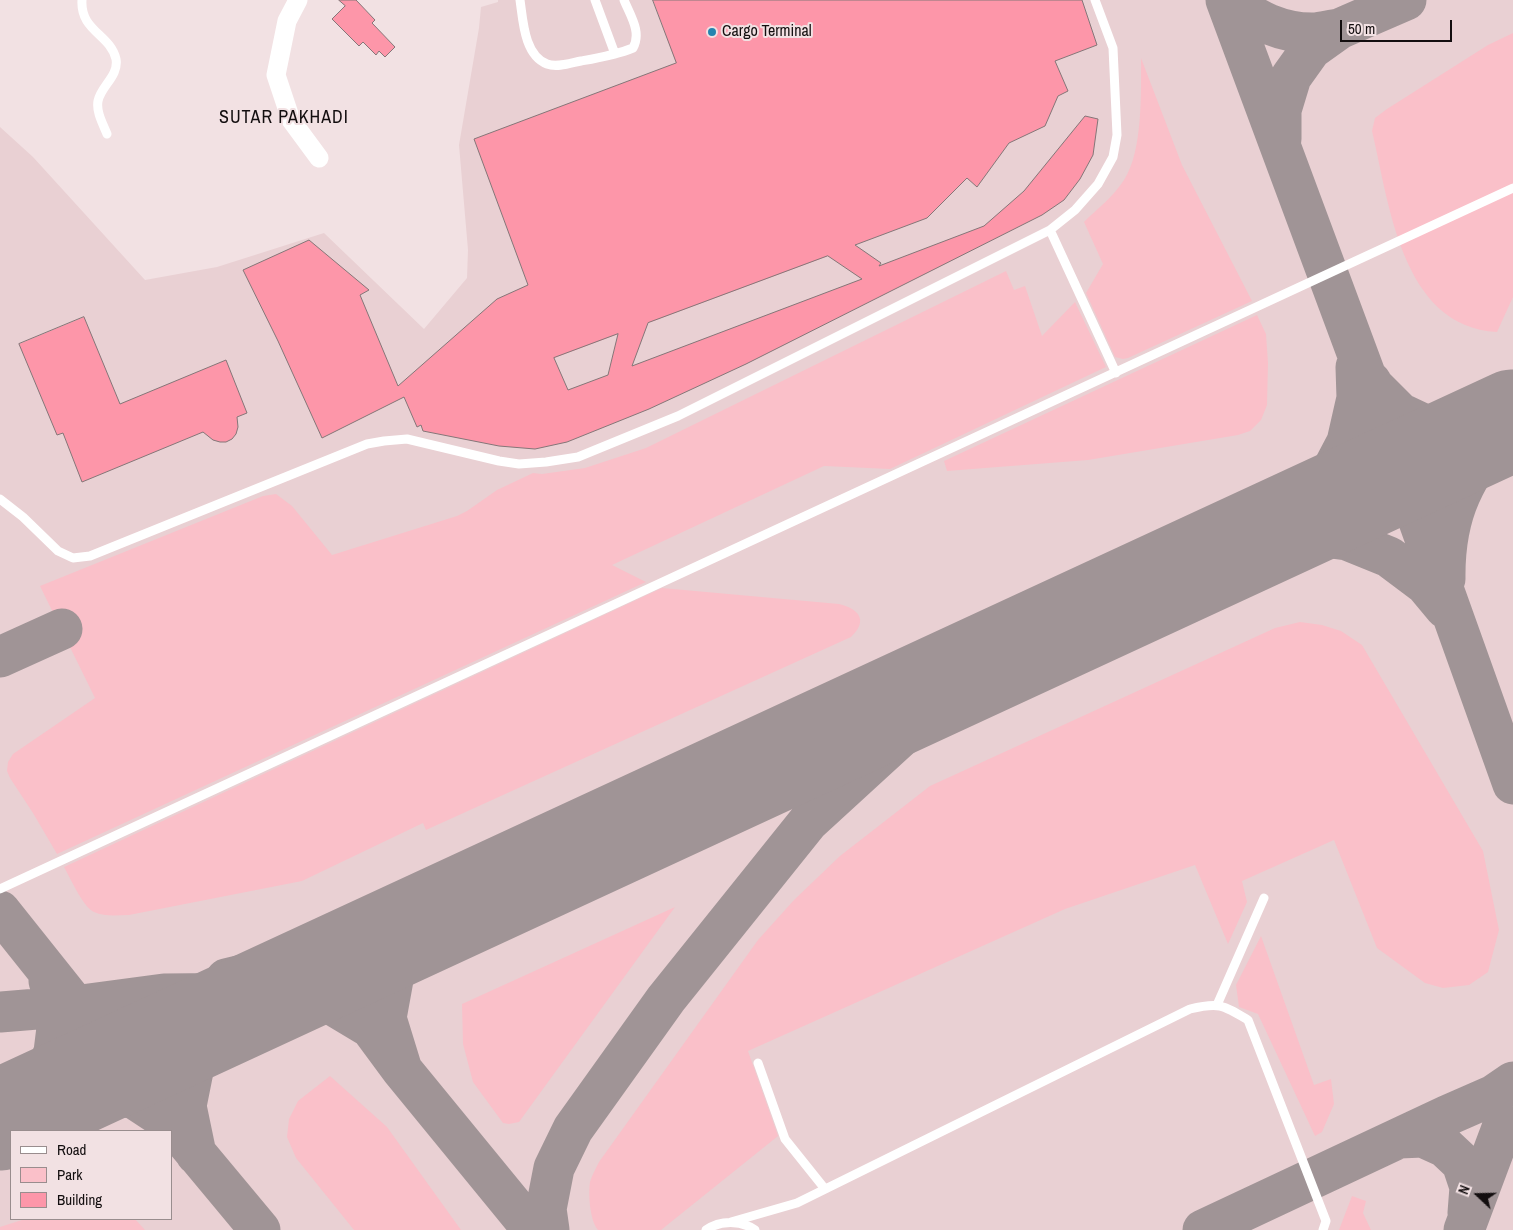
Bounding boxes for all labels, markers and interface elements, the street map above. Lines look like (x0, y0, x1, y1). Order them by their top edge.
scale bar (1343, 10, 1456, 42)
text: 50 m (1348, 18, 1375, 39)
place label: Cargo Terminal (722, 22, 812, 42)
marker: Cargo Terminal (706, 26, 718, 38)
district label: SUTAR PAKHADI (217, 107, 351, 129)
legend (10, 1130, 172, 1220)
text: Road (57, 1139, 86, 1160)
text: Park (57, 1164, 82, 1185)
north arrow (1453, 1170, 1503, 1220)
text: N (1454, 1183, 1474, 1197)
text: Building (57, 1189, 102, 1210)

